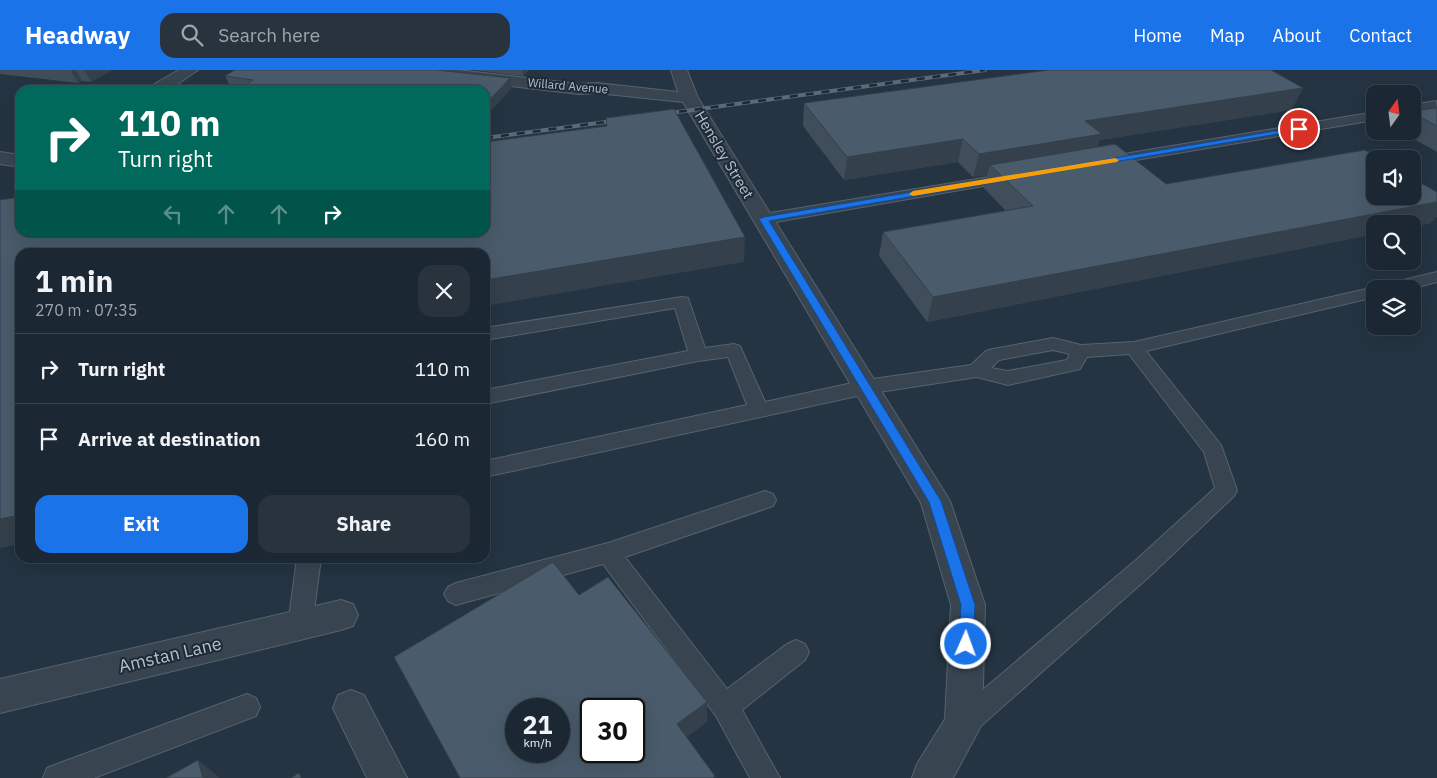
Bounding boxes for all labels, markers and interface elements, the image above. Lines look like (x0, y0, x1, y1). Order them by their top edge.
search box (160, 13, 510, 58)
text: Headway (25, 19, 130, 51)
icon: search (178, 21, 206, 49)
text: Search here (218, 23, 320, 47)
text: Home (1134, 24, 1182, 47)
text: Map (1210, 24, 1245, 47)
text: About (1273, 24, 1321, 47)
text: Contact (1349, 24, 1412, 47)
street label: Willard Avenue (527, 75, 609, 97)
north arrow (1366, 85, 1421, 140)
map controls (1366, 85, 1421, 335)
text: 110 m (118, 100, 221, 146)
icon: right (35, 105, 100, 170)
street label: Hensley Street (691, 107, 758, 202)
pin (1278, 108, 1320, 150)
icon: arrive (1285, 115, 1313, 143)
text: Turn right (118, 144, 213, 173)
button: sound (1366, 150, 1421, 205)
icon: left (159, 200, 187, 228)
icon: ahead (212, 200, 240, 228)
icon: ahead (265, 200, 293, 228)
icon: right (318, 200, 346, 228)
button: search (1366, 215, 1421, 270)
text: 1 min (35, 261, 113, 300)
button: close (418, 265, 470, 317)
button: layers (1366, 280, 1421, 335)
text: 270 m · 07:35 (35, 300, 137, 320)
icon: right (35, 355, 63, 383)
text: Turn right (78, 357, 165, 381)
text: 110 m (415, 357, 470, 381)
icon: arrive (35, 425, 63, 453)
text: Arrive at destination (78, 427, 261, 451)
text: 160 m (415, 427, 470, 451)
button: Exit (35, 495, 248, 553)
button: Share (258, 495, 470, 553)
position arrow (939, 617, 991, 669)
street label: Amstan Lane (116, 631, 224, 678)
speed limit sign: 30 (580, 698, 645, 763)
text: 21 (522, 708, 553, 741)
text: km/h (523, 735, 552, 750)

